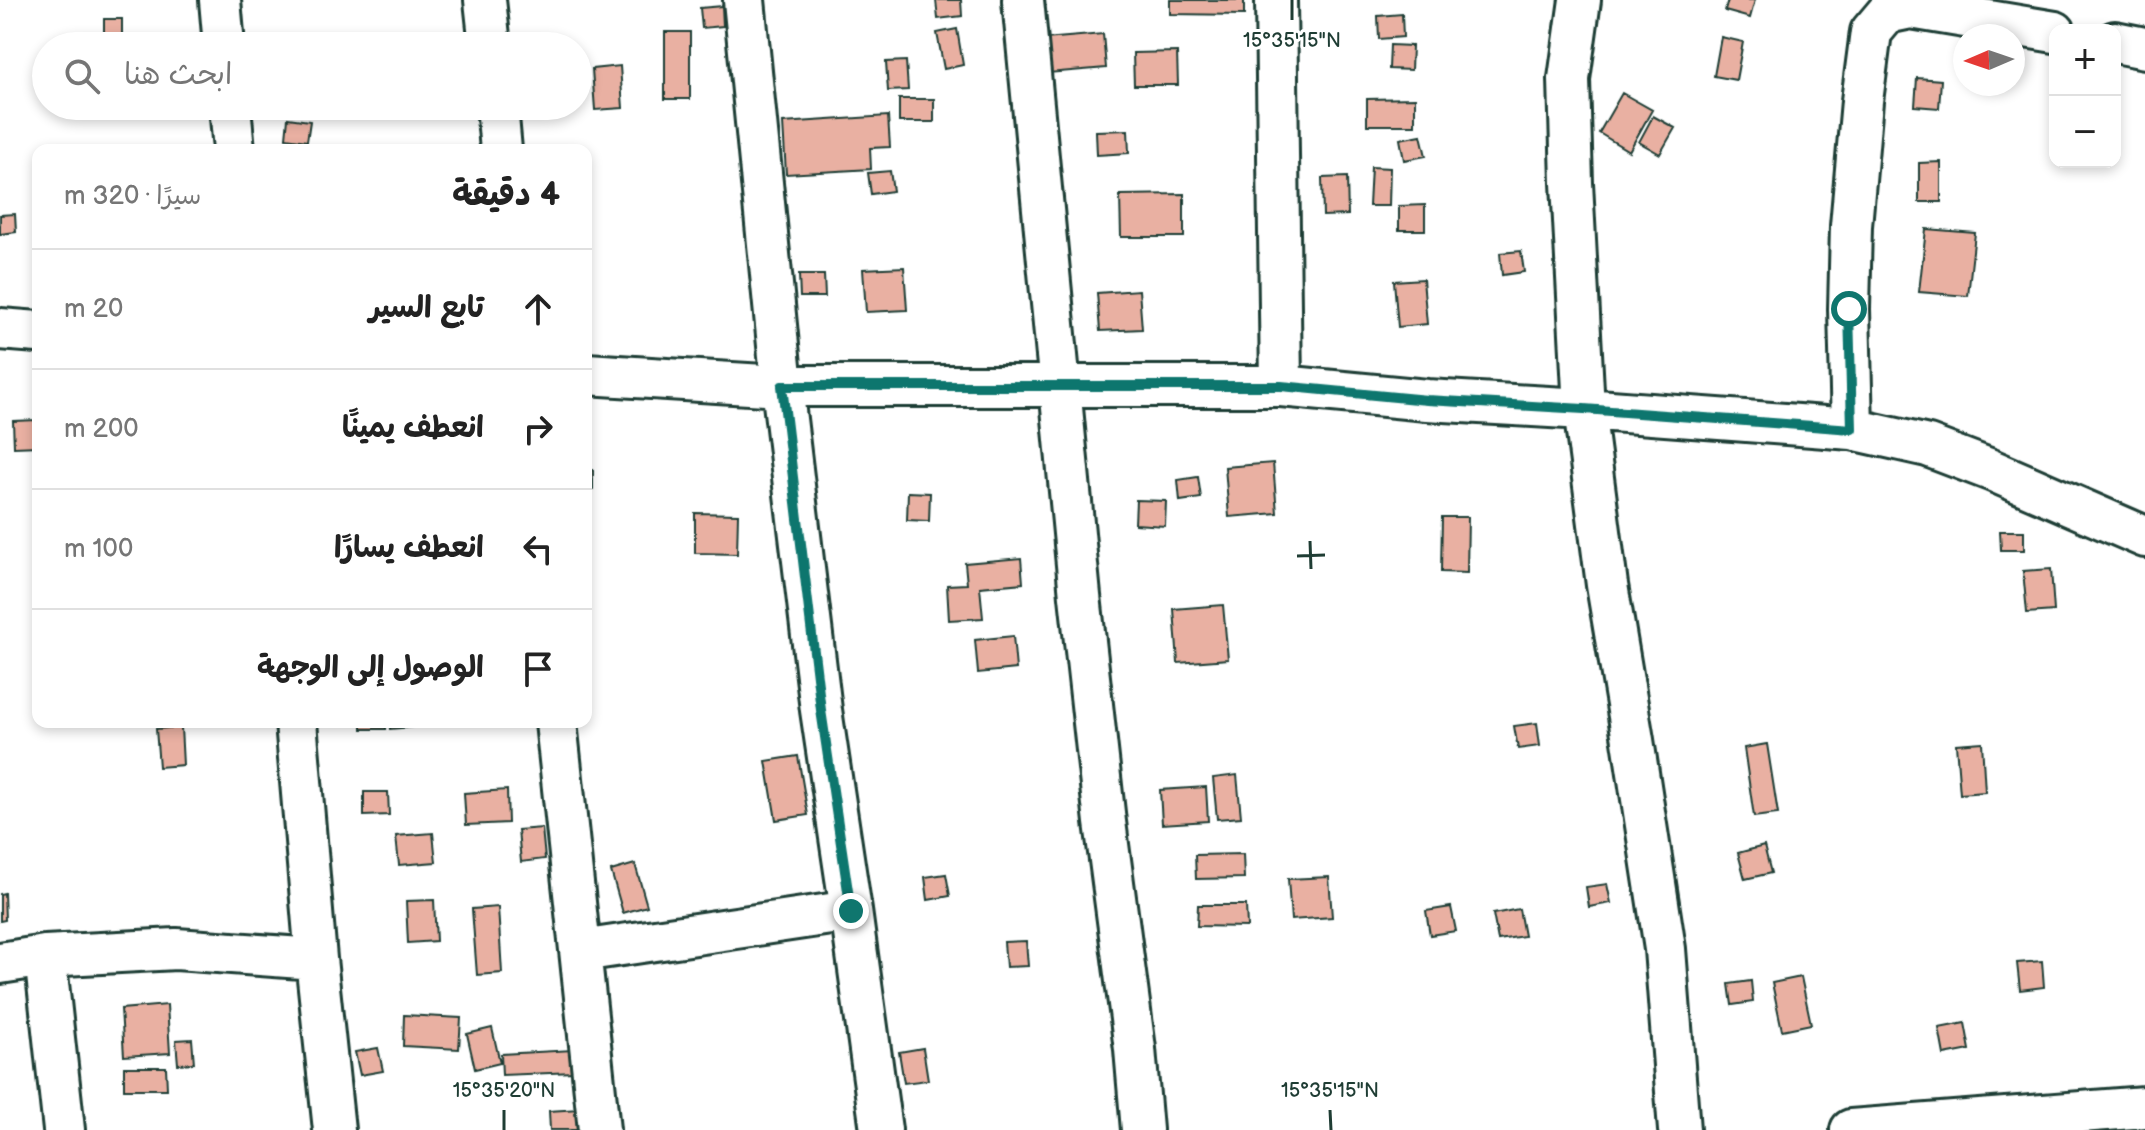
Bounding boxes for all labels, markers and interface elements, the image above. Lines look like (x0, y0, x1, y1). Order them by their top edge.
north arrow (1953, 24, 2025, 96)
map controls (2049, 24, 2121, 168)
button: + (2049, 24, 2121, 96)
text: 15°35'15"N (1243, 29, 1341, 53)
search box (32, 32, 592, 120)
icon: search (60, 54, 104, 98)
text: ابحث هنا (124, 57, 232, 93)
button: − (2049, 96, 2121, 168)
text: 4 دقيقة (452, 174, 560, 215)
text: سيرًا · 320 m (64, 181, 201, 212)
icon: ahead (516, 287, 560, 331)
text: تابع السير (369, 290, 484, 326)
route start (1831, 291, 1867, 327)
text: 20 m (64, 294, 123, 325)
icon: right (516, 407, 560, 451)
text: انعطف يمينًا (342, 410, 484, 446)
text: 200 m (64, 414, 138, 445)
icon: left (516, 527, 560, 571)
text: انعطف يسارًا (334, 530, 484, 566)
text: 100 m (64, 534, 133, 565)
icon: arrive (516, 647, 560, 691)
text: الوصول إلى الوجهة (257, 650, 484, 686)
route end (833, 893, 869, 929)
text: 15°35'20"N (453, 1079, 555, 1103)
text: 15°35'15"N (1281, 1079, 1379, 1103)

